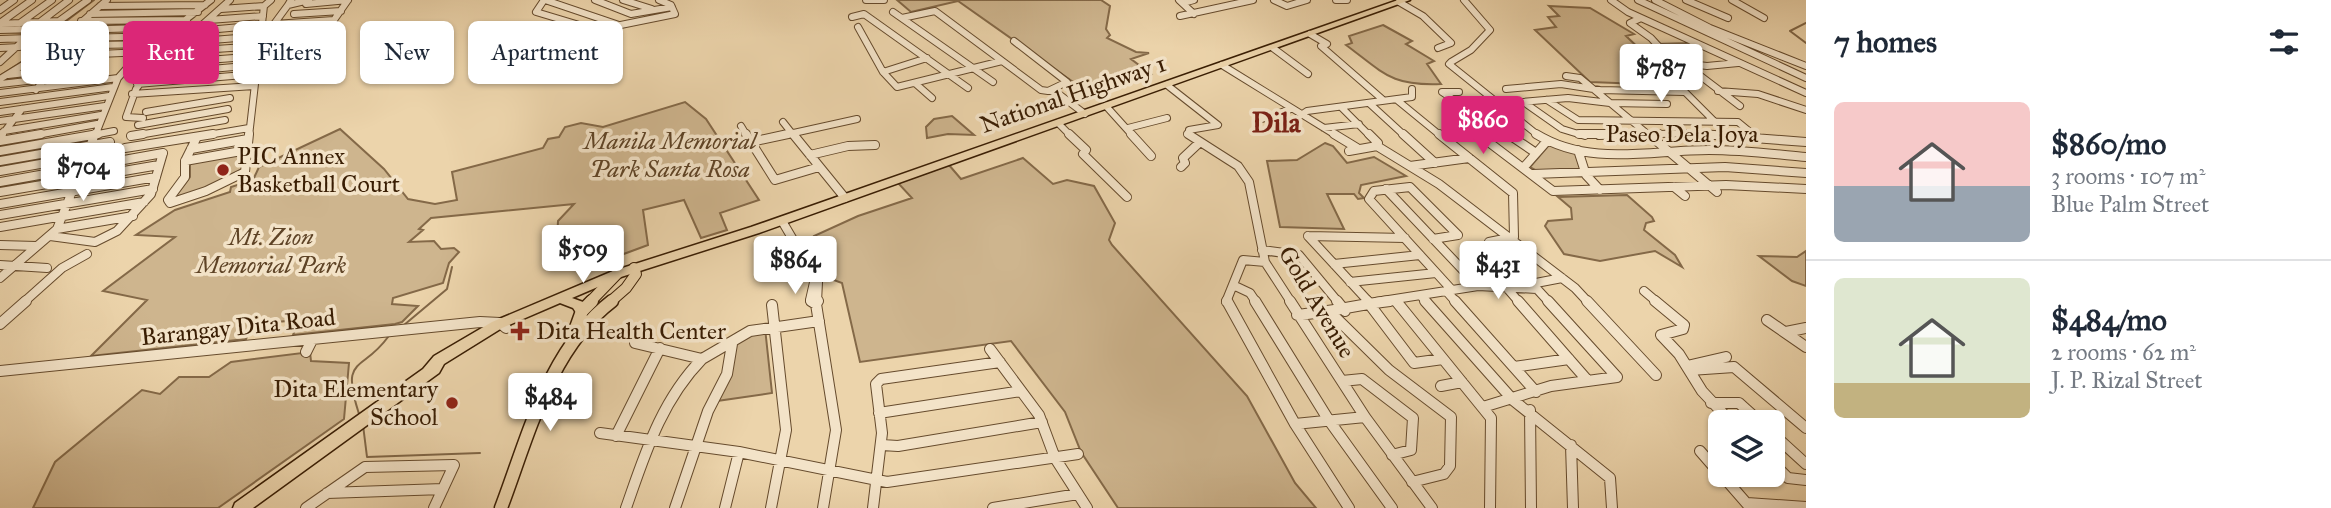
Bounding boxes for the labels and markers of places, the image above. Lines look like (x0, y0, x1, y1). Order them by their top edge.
pin: $787 (1620, 44, 1702, 104)
pin: $860 (1442, 96, 1524, 156)
place label: PIC Annex Basketball Court (237, 141, 400, 199)
pin: $704 (42, 144, 124, 203)
marker: PIC Annex Basketball Court (215, 162, 231, 178)
pin: $509 (542, 226, 624, 285)
pin: $864 (754, 236, 836, 296)
pin: $431 (1457, 242, 1539, 301)
place label: Dita Health Center (536, 316, 726, 346)
marker: Dita Health Center (510, 321, 530, 341)
place label: Dita Elementary School (273, 374, 439, 432)
pin: $484 (509, 374, 591, 433)
marker: Dita Elementary School (444, 395, 460, 411)

